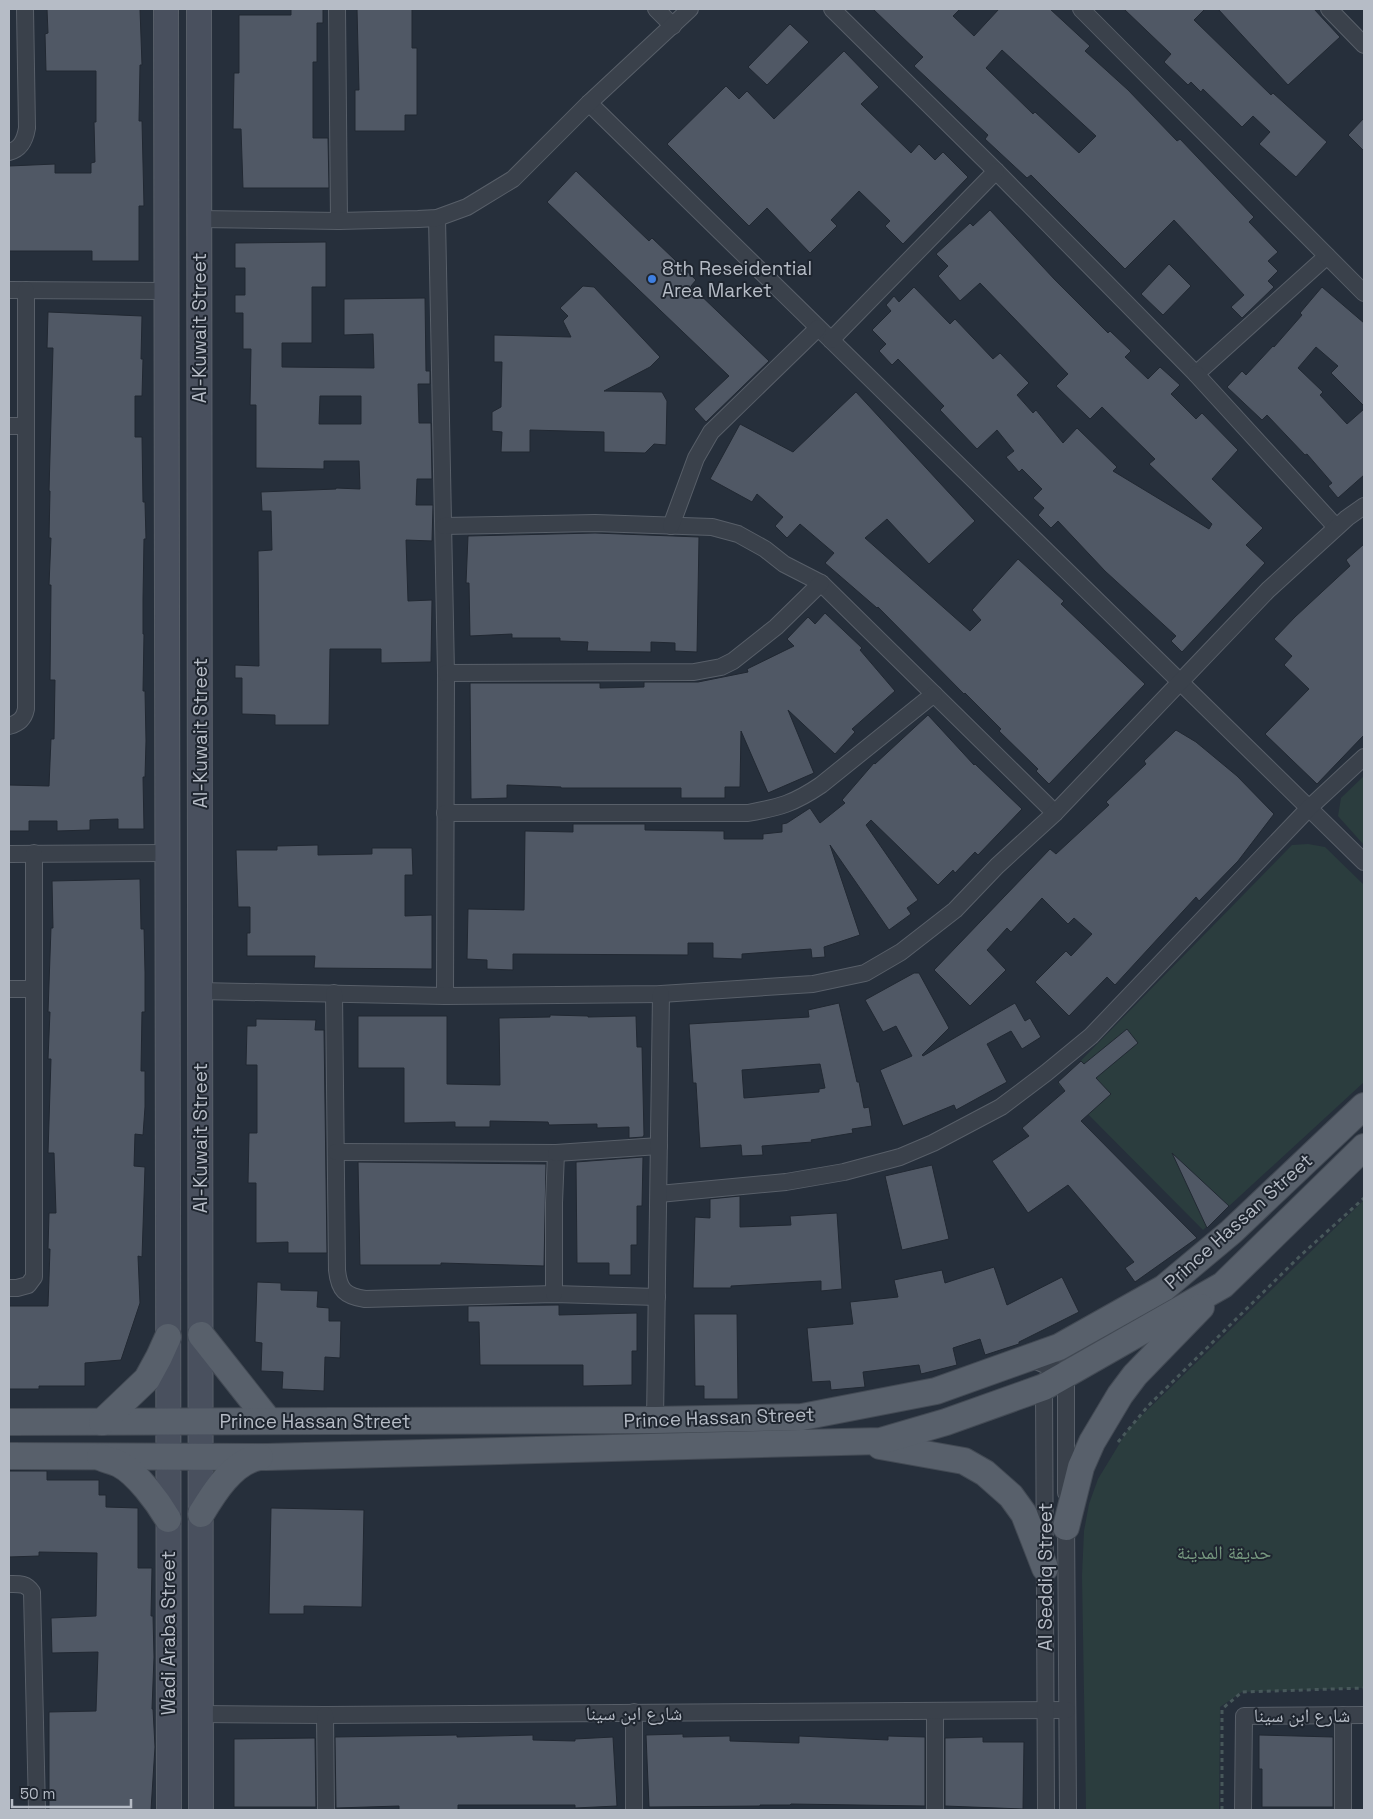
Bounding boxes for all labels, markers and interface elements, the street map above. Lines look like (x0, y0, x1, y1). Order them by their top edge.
street label: Al-Kuwait Street (187, 253, 212, 403)
place label: 8th Reseidential Area Market (662, 256, 812, 303)
marker: 8th Reseidential Area Market (646, 273, 658, 285)
street label: Al-Kuwait Street (188, 658, 213, 808)
street label: Al-Kuwait Street (188, 1063, 213, 1213)
street label: Prince Hassan Street (1159, 1148, 1318, 1295)
street label: Prince Hassan Street (623, 1402, 815, 1433)
street label: Prince Hassan Street (219, 1409, 411, 1434)
street label: Al Seddiq Street (1033, 1503, 1058, 1651)
park label: حديقة المدينة (1177, 1540, 1271, 1565)
street label: Wadi Araba Street (156, 1551, 181, 1715)
street label: شارع ابن سينا (586, 1701, 682, 1726)
street label: شارع ابن سينا (1254, 1703, 1350, 1728)
scale bar (12, 1776, 131, 1808)
text: 50 m (20, 1784, 55, 1803)

